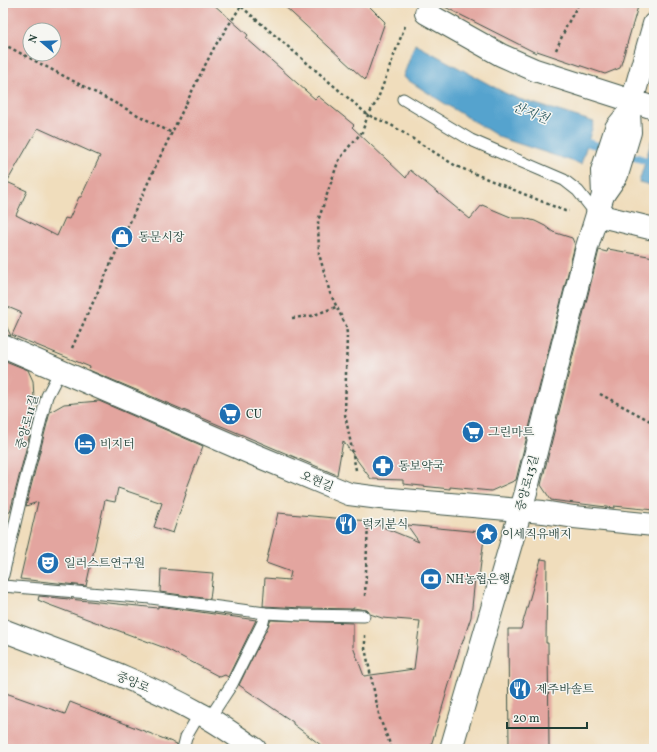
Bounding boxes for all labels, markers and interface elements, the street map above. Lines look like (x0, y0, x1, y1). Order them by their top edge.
north arrow (22, 22, 62, 62)
text: N (26, 33, 42, 45)
water label: 산지천 (509, 99, 552, 130)
shop icon: 동문시장 (109, 224, 135, 250)
place label: 동문시장 (138, 230, 185, 246)
street label: 중앙로11길 (13, 393, 43, 451)
supermarket icon: CU (217, 401, 243, 427)
place label: CU (246, 407, 262, 423)
supermarket icon: 그린마트 (460, 419, 486, 445)
place label: 그린마트 (488, 425, 535, 441)
hotel icon: 비지터 (72, 431, 98, 457)
place label: 비지터 (100, 437, 135, 453)
pharmacy icon: 동보약국 (370, 453, 396, 479)
street label: 중앙로13길 (513, 454, 543, 513)
place label: 동보약국 (398, 459, 445, 475)
street label: 오현길 (298, 468, 336, 496)
restaurant icon: 럭키분식 (333, 511, 359, 537)
place label: 럭키분식 (362, 517, 408, 533)
place icon: 이세직유배지 (474, 521, 500, 547)
place label: 이세직유배지 (502, 527, 572, 543)
theatre icon: 일러스트연구원 (35, 550, 61, 576)
place label: 일러스트연구원 (64, 556, 145, 572)
bank icon: NH농협은행 (418, 566, 444, 592)
place label: NH농협은행 (446, 572, 510, 588)
street label: 중앙로 (113, 669, 152, 697)
restaurant icon: 제주바솔트 (507, 676, 533, 702)
place label: 제주바솔트 (536, 682, 594, 698)
scale bar (507, 704, 587, 730)
text: 20 m (513, 711, 540, 727)

